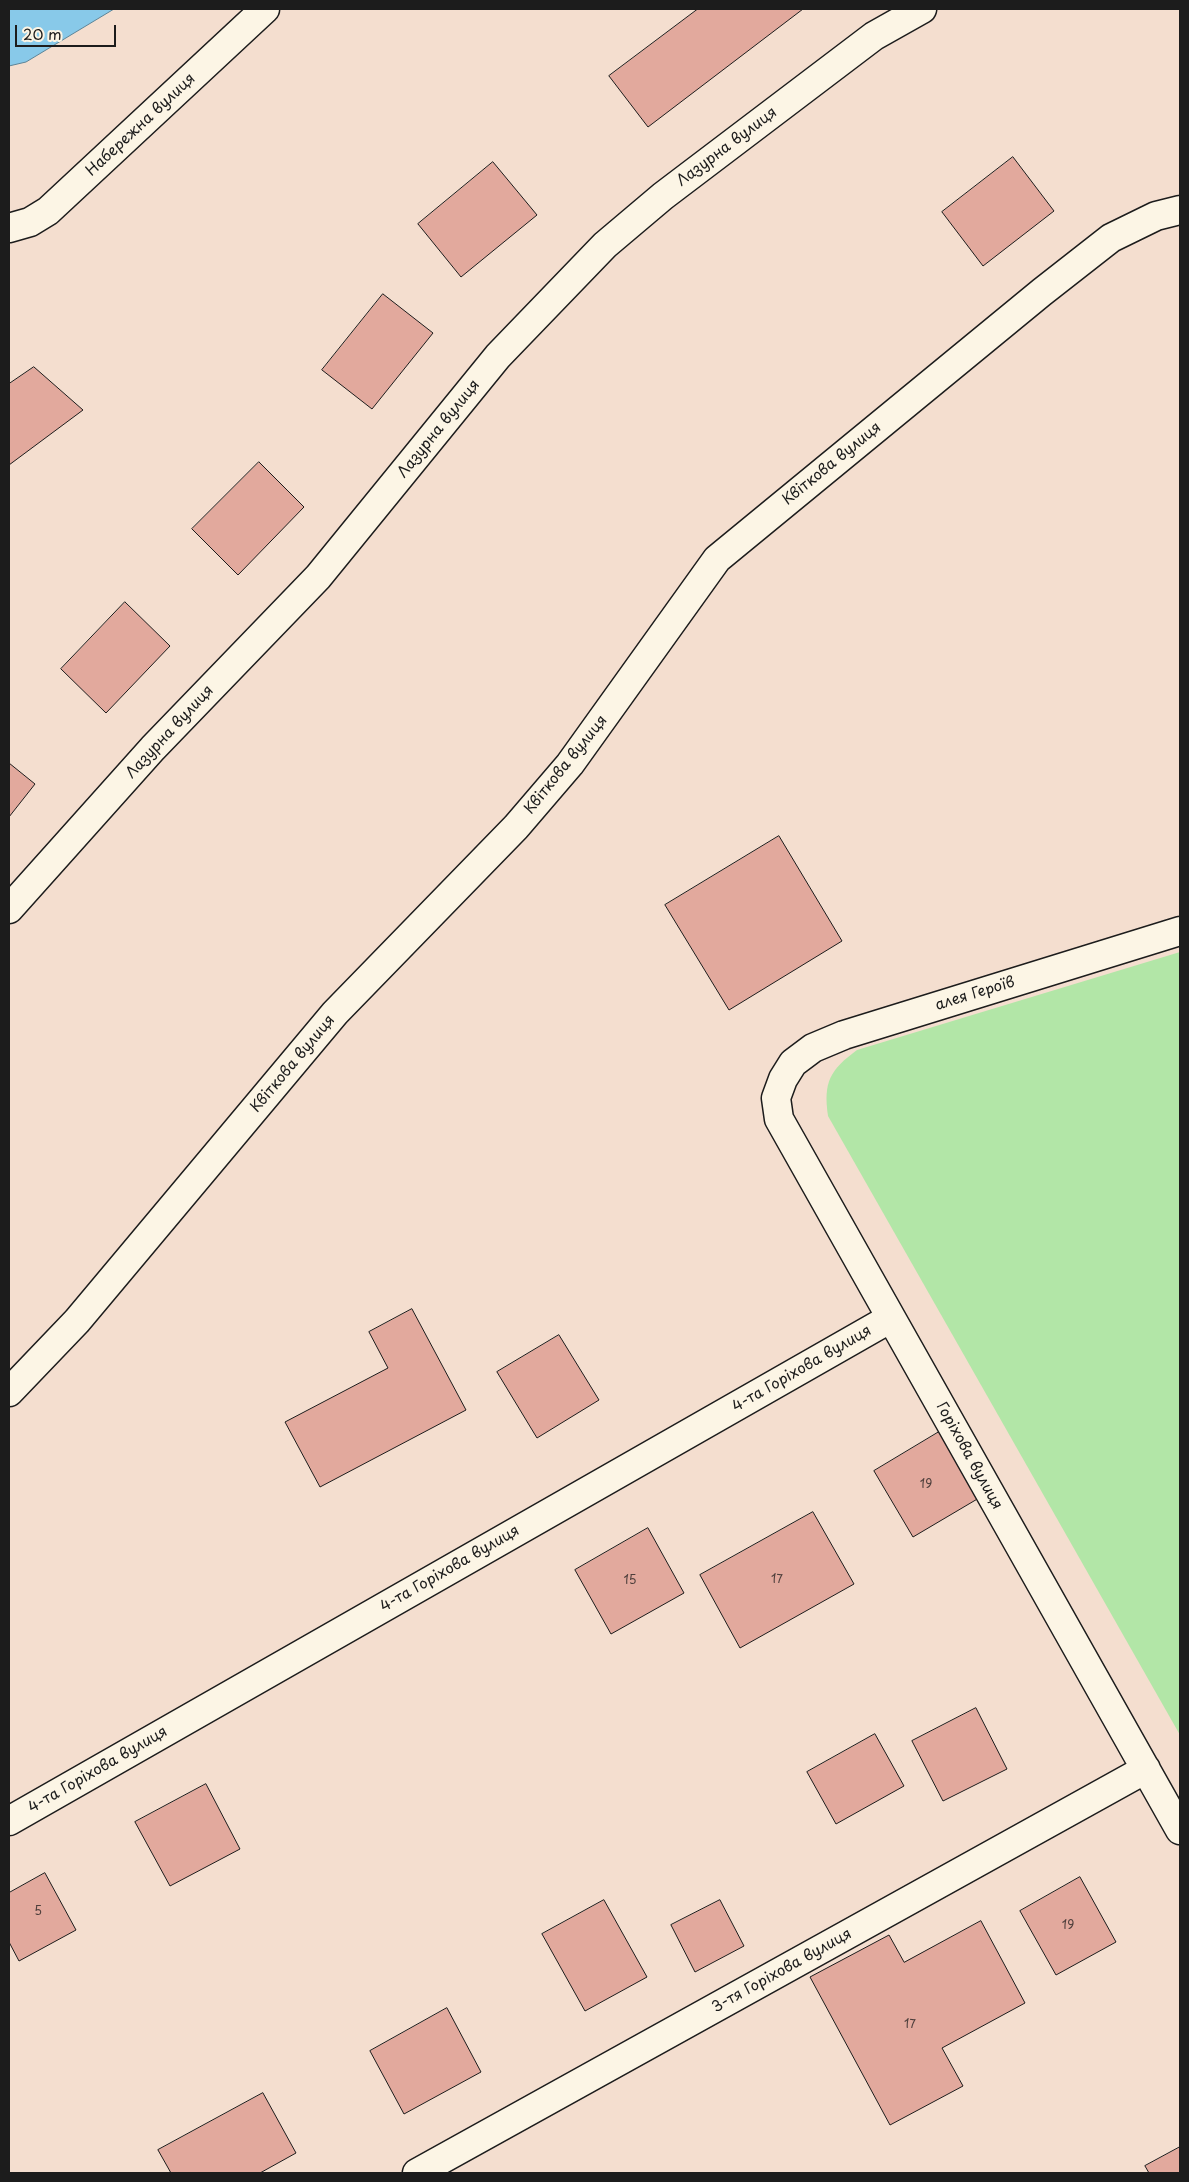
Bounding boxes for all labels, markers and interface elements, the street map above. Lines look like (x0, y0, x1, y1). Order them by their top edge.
scale bar (18, 15, 119, 47)
text: 20 m (23, 22, 62, 45)
street label: Набережна вулиця (83, 70, 199, 180)
street label: Лазурна вулиця (673, 104, 781, 190)
street label: Лазурна вулиця (394, 376, 484, 482)
street label: Квіткова вулиця (779, 419, 885, 509)
street label: Лазурна вулиця (122, 682, 218, 782)
street label: Квіткова вулиця (521, 712, 611, 818)
street label: алея Героїв (933, 973, 1017, 1015)
street label: Квіткова вулиця (247, 1012, 339, 1116)
street label: 4-та Горіхова вулиця (729, 1322, 875, 1416)
street label: Горіхова вулиця (932, 1399, 1006, 1513)
house number: 19 (920, 1478, 932, 1492)
street label: 4-та Горіхова вулиця (377, 1522, 523, 1616)
house number: 17 (771, 1573, 783, 1587)
house number: 15 (623, 1574, 637, 1588)
street label: 4-та Горіхова вулиця (25, 1723, 171, 1817)
house number: 5 (34, 1905, 42, 1919)
house number: 19 (1062, 1919, 1074, 1933)
street label: 3-тя Горіхова вулиця (709, 1925, 855, 2017)
house number: 17 (904, 2018, 916, 2032)

